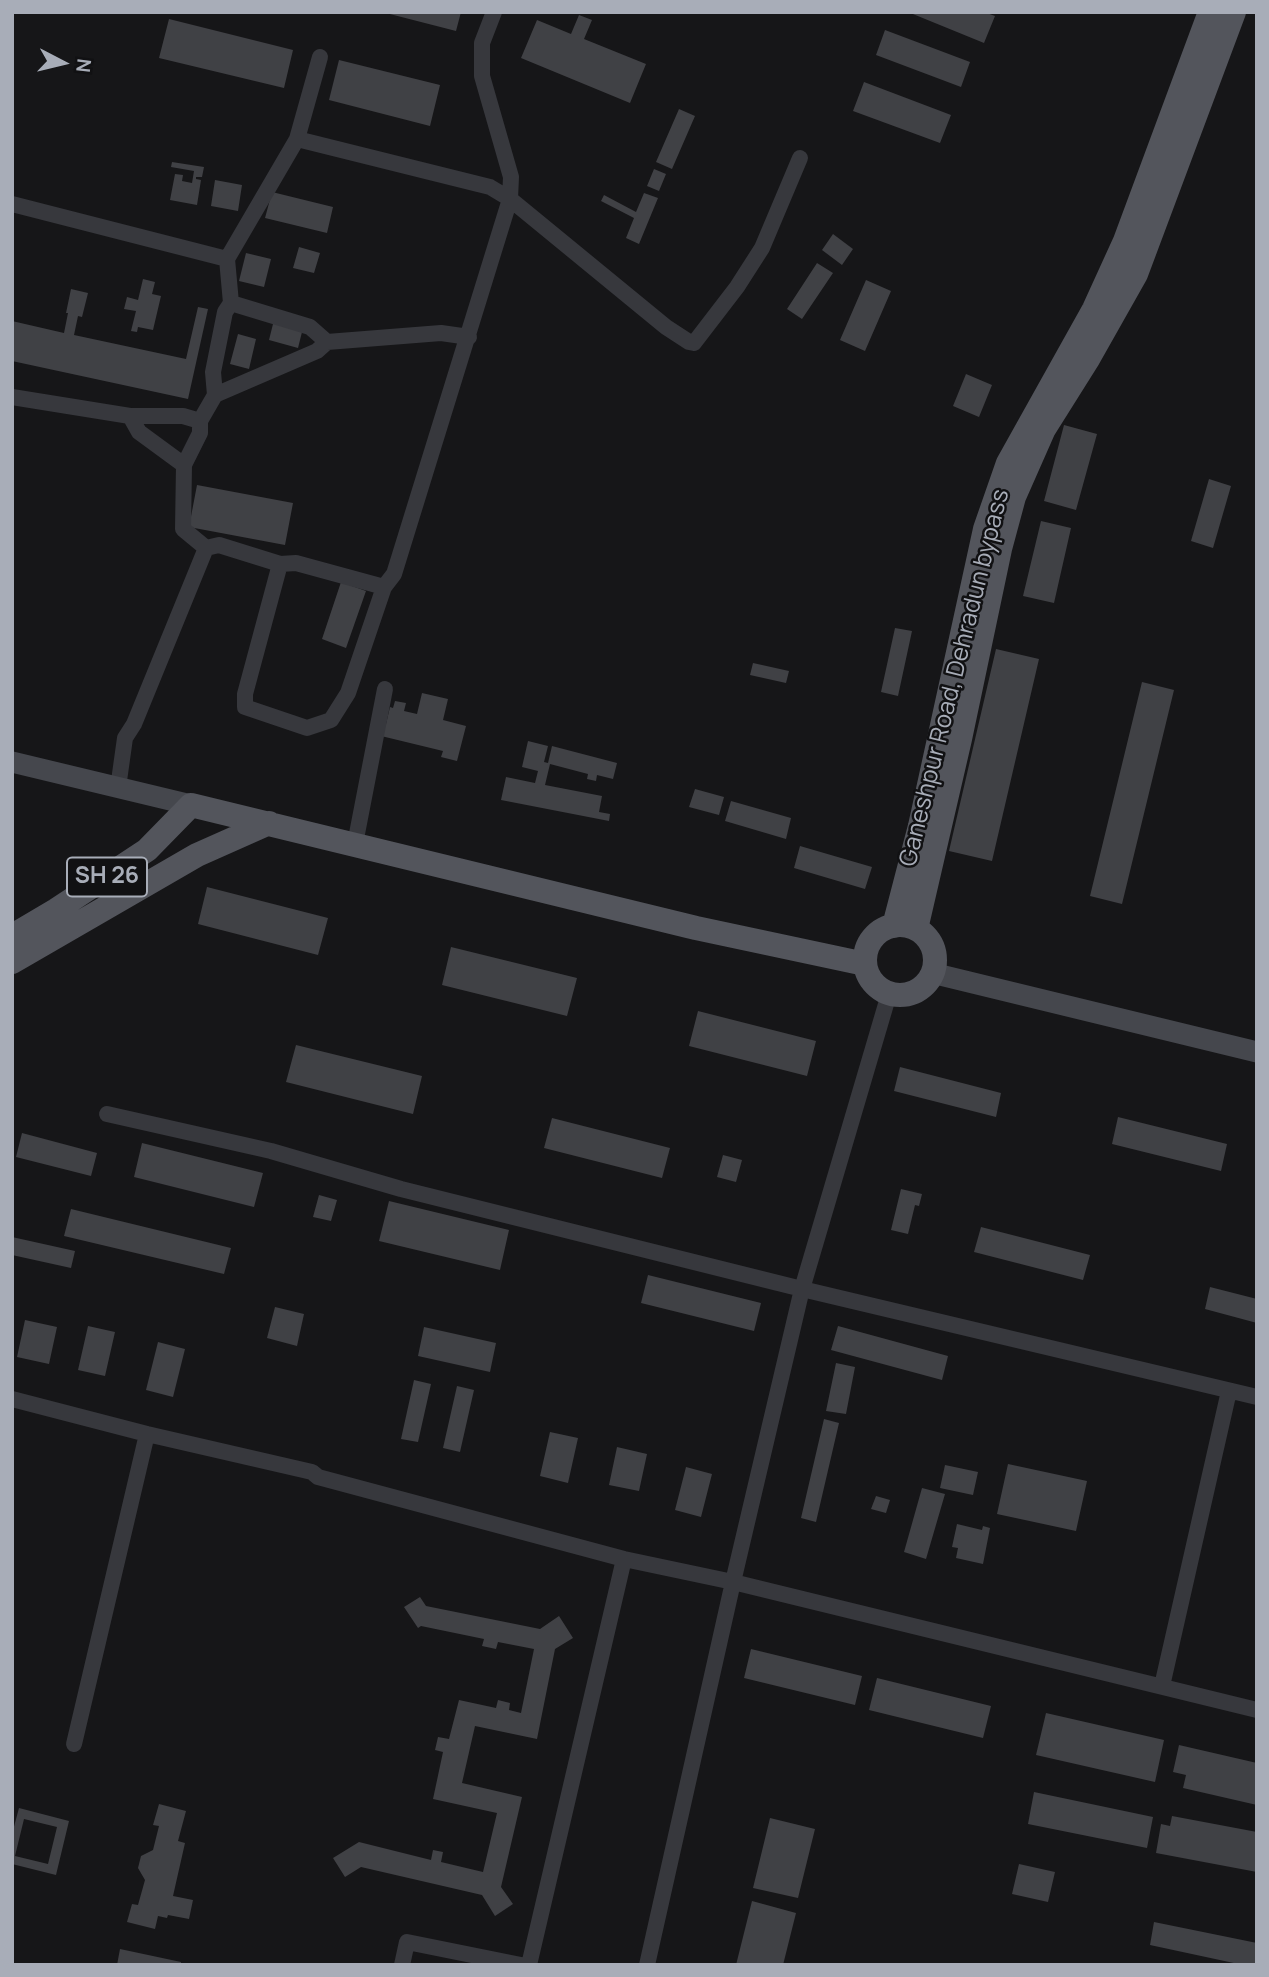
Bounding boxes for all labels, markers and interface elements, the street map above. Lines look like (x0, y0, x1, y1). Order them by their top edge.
north arrow (28, 28, 98, 98)
text: N (70, 57, 98, 74)
street label: Ganeshpur Road, Dehradun bypass (894, 486, 1016, 870)
road number: SH 26 (67, 858, 147, 897)

